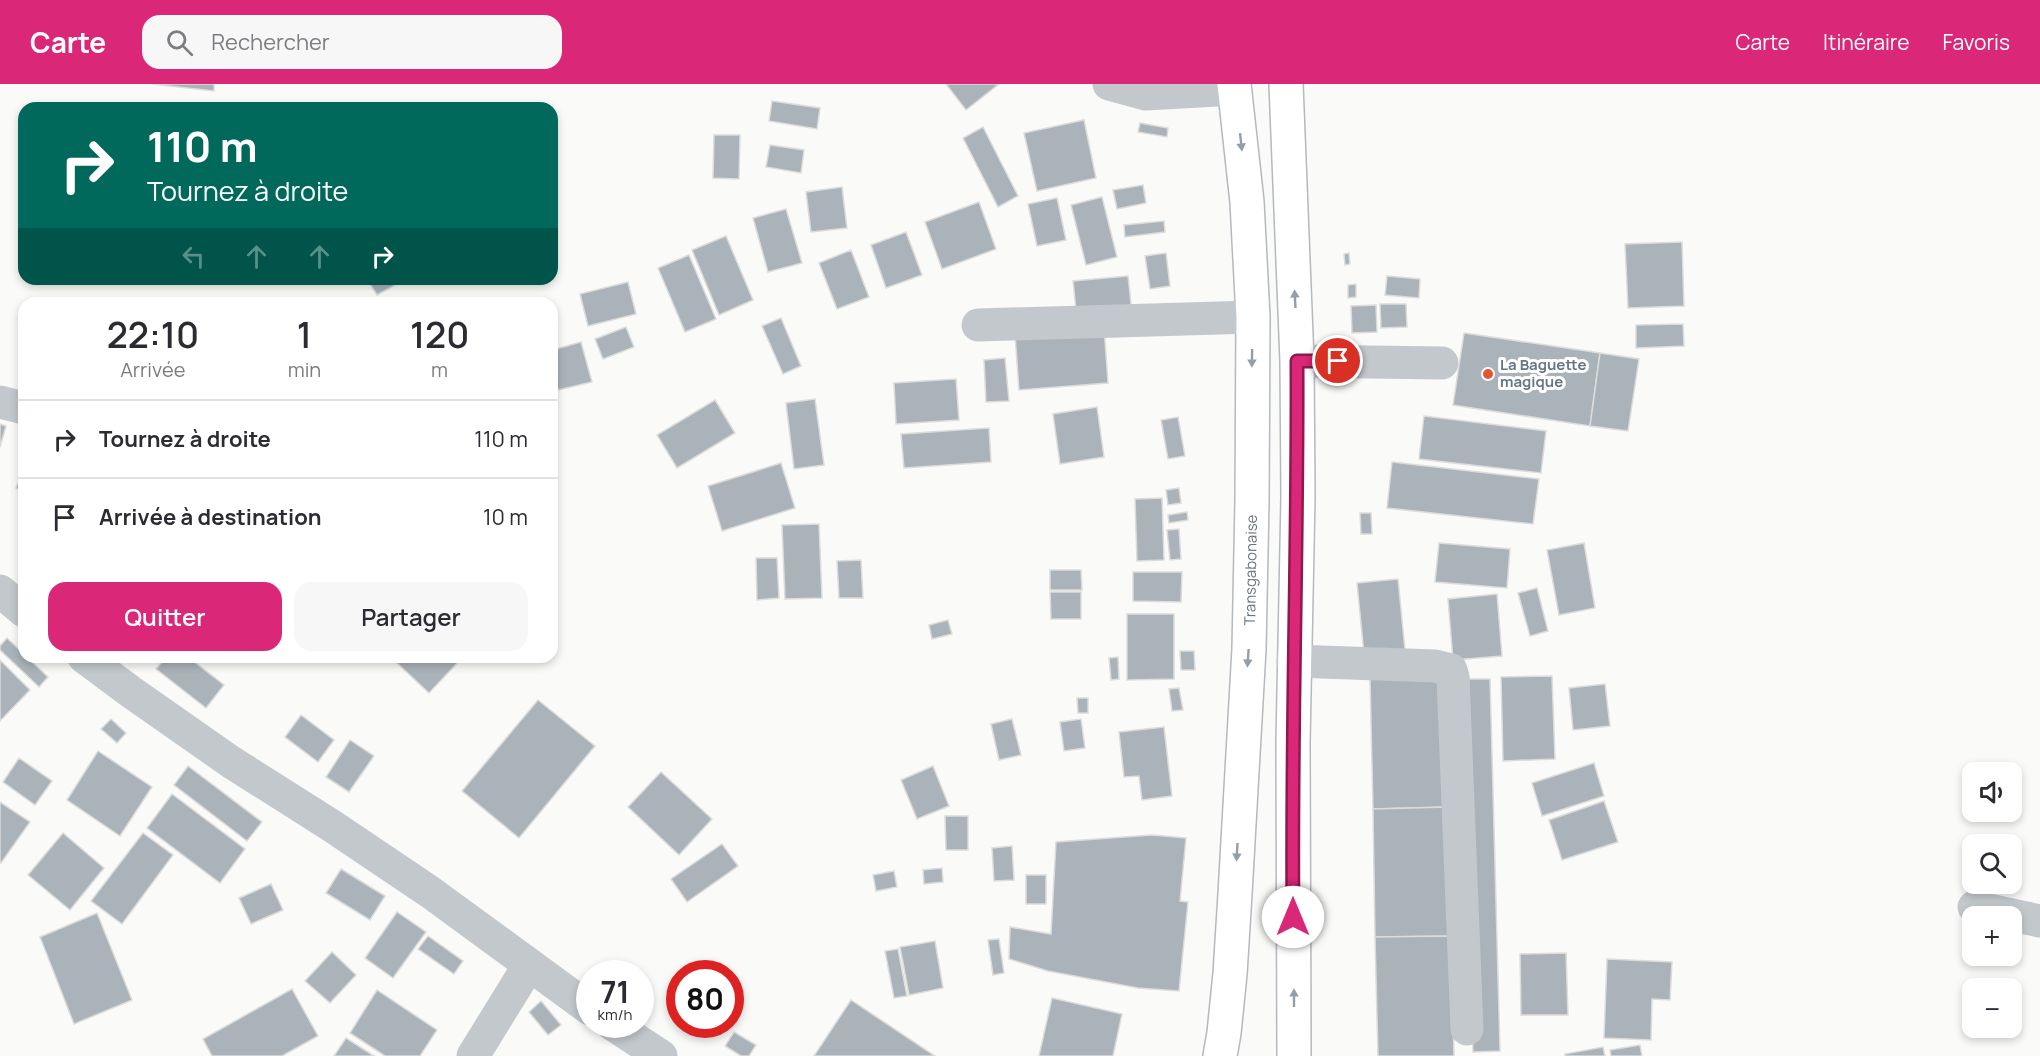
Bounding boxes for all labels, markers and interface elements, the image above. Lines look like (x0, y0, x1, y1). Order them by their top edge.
search box (142, 15, 562, 69)
text: Carte (30, 23, 106, 61)
icon: search (163, 26, 196, 59)
text: Rechercher (211, 27, 330, 57)
text: Carte (1736, 28, 1790, 56)
text: Itinéraire (1823, 28, 1909, 56)
text: Favoris (1942, 28, 2010, 56)
text: 110 m (147, 117, 258, 175)
icon: right (48, 126, 126, 204)
one-way arrow (1236, 133, 1246, 152)
text: Tournez à droite (147, 172, 348, 209)
icon: left (177, 240, 210, 273)
icon: ahead (240, 240, 273, 273)
icon: ahead (303, 240, 336, 273)
icon: right (366, 240, 399, 273)
one-way arrow (1291, 289, 1300, 308)
text: 22:10 (107, 310, 199, 359)
text: 1 (297, 310, 312, 359)
text: 120 (410, 310, 469, 359)
pin (1312, 335, 1363, 386)
icon: arrive (1321, 344, 1354, 377)
one-way arrow (1247, 348, 1257, 367)
place label: La Baguette magique (1500, 354, 1587, 392)
text: Arrivée (120, 356, 186, 383)
text: min (288, 356, 321, 383)
text: m (431, 356, 448, 383)
marker: La Baguette magique (1481, 367, 1495, 381)
icon: right (48, 423, 81, 456)
text: Tournez à droite (99, 424, 271, 454)
text: 110 m (474, 424, 528, 454)
icon: arrive (48, 501, 81, 534)
text: Arrivée à destination (99, 502, 322, 532)
text: 10 m (483, 502, 528, 532)
street label: Transgabonaise (1239, 514, 1262, 626)
button: Quitter (48, 582, 282, 651)
button: Partager (294, 582, 528, 651)
one-way arrow (1244, 648, 1253, 667)
map controls (1962, 762, 2022, 1038)
button: sound (1962, 762, 2022, 822)
button: search (1962, 834, 2022, 894)
one-way arrow (1233, 843, 1242, 862)
position arrow (1261, 885, 1325, 949)
button: + (1962, 906, 2022, 966)
speed limit sign: 80 (666, 960, 744, 1038)
text: 71 (600, 971, 630, 1012)
button: − (1962, 978, 2022, 1038)
one-way arrow (1289, 988, 1299, 1007)
text: km/h (598, 1004, 632, 1025)

